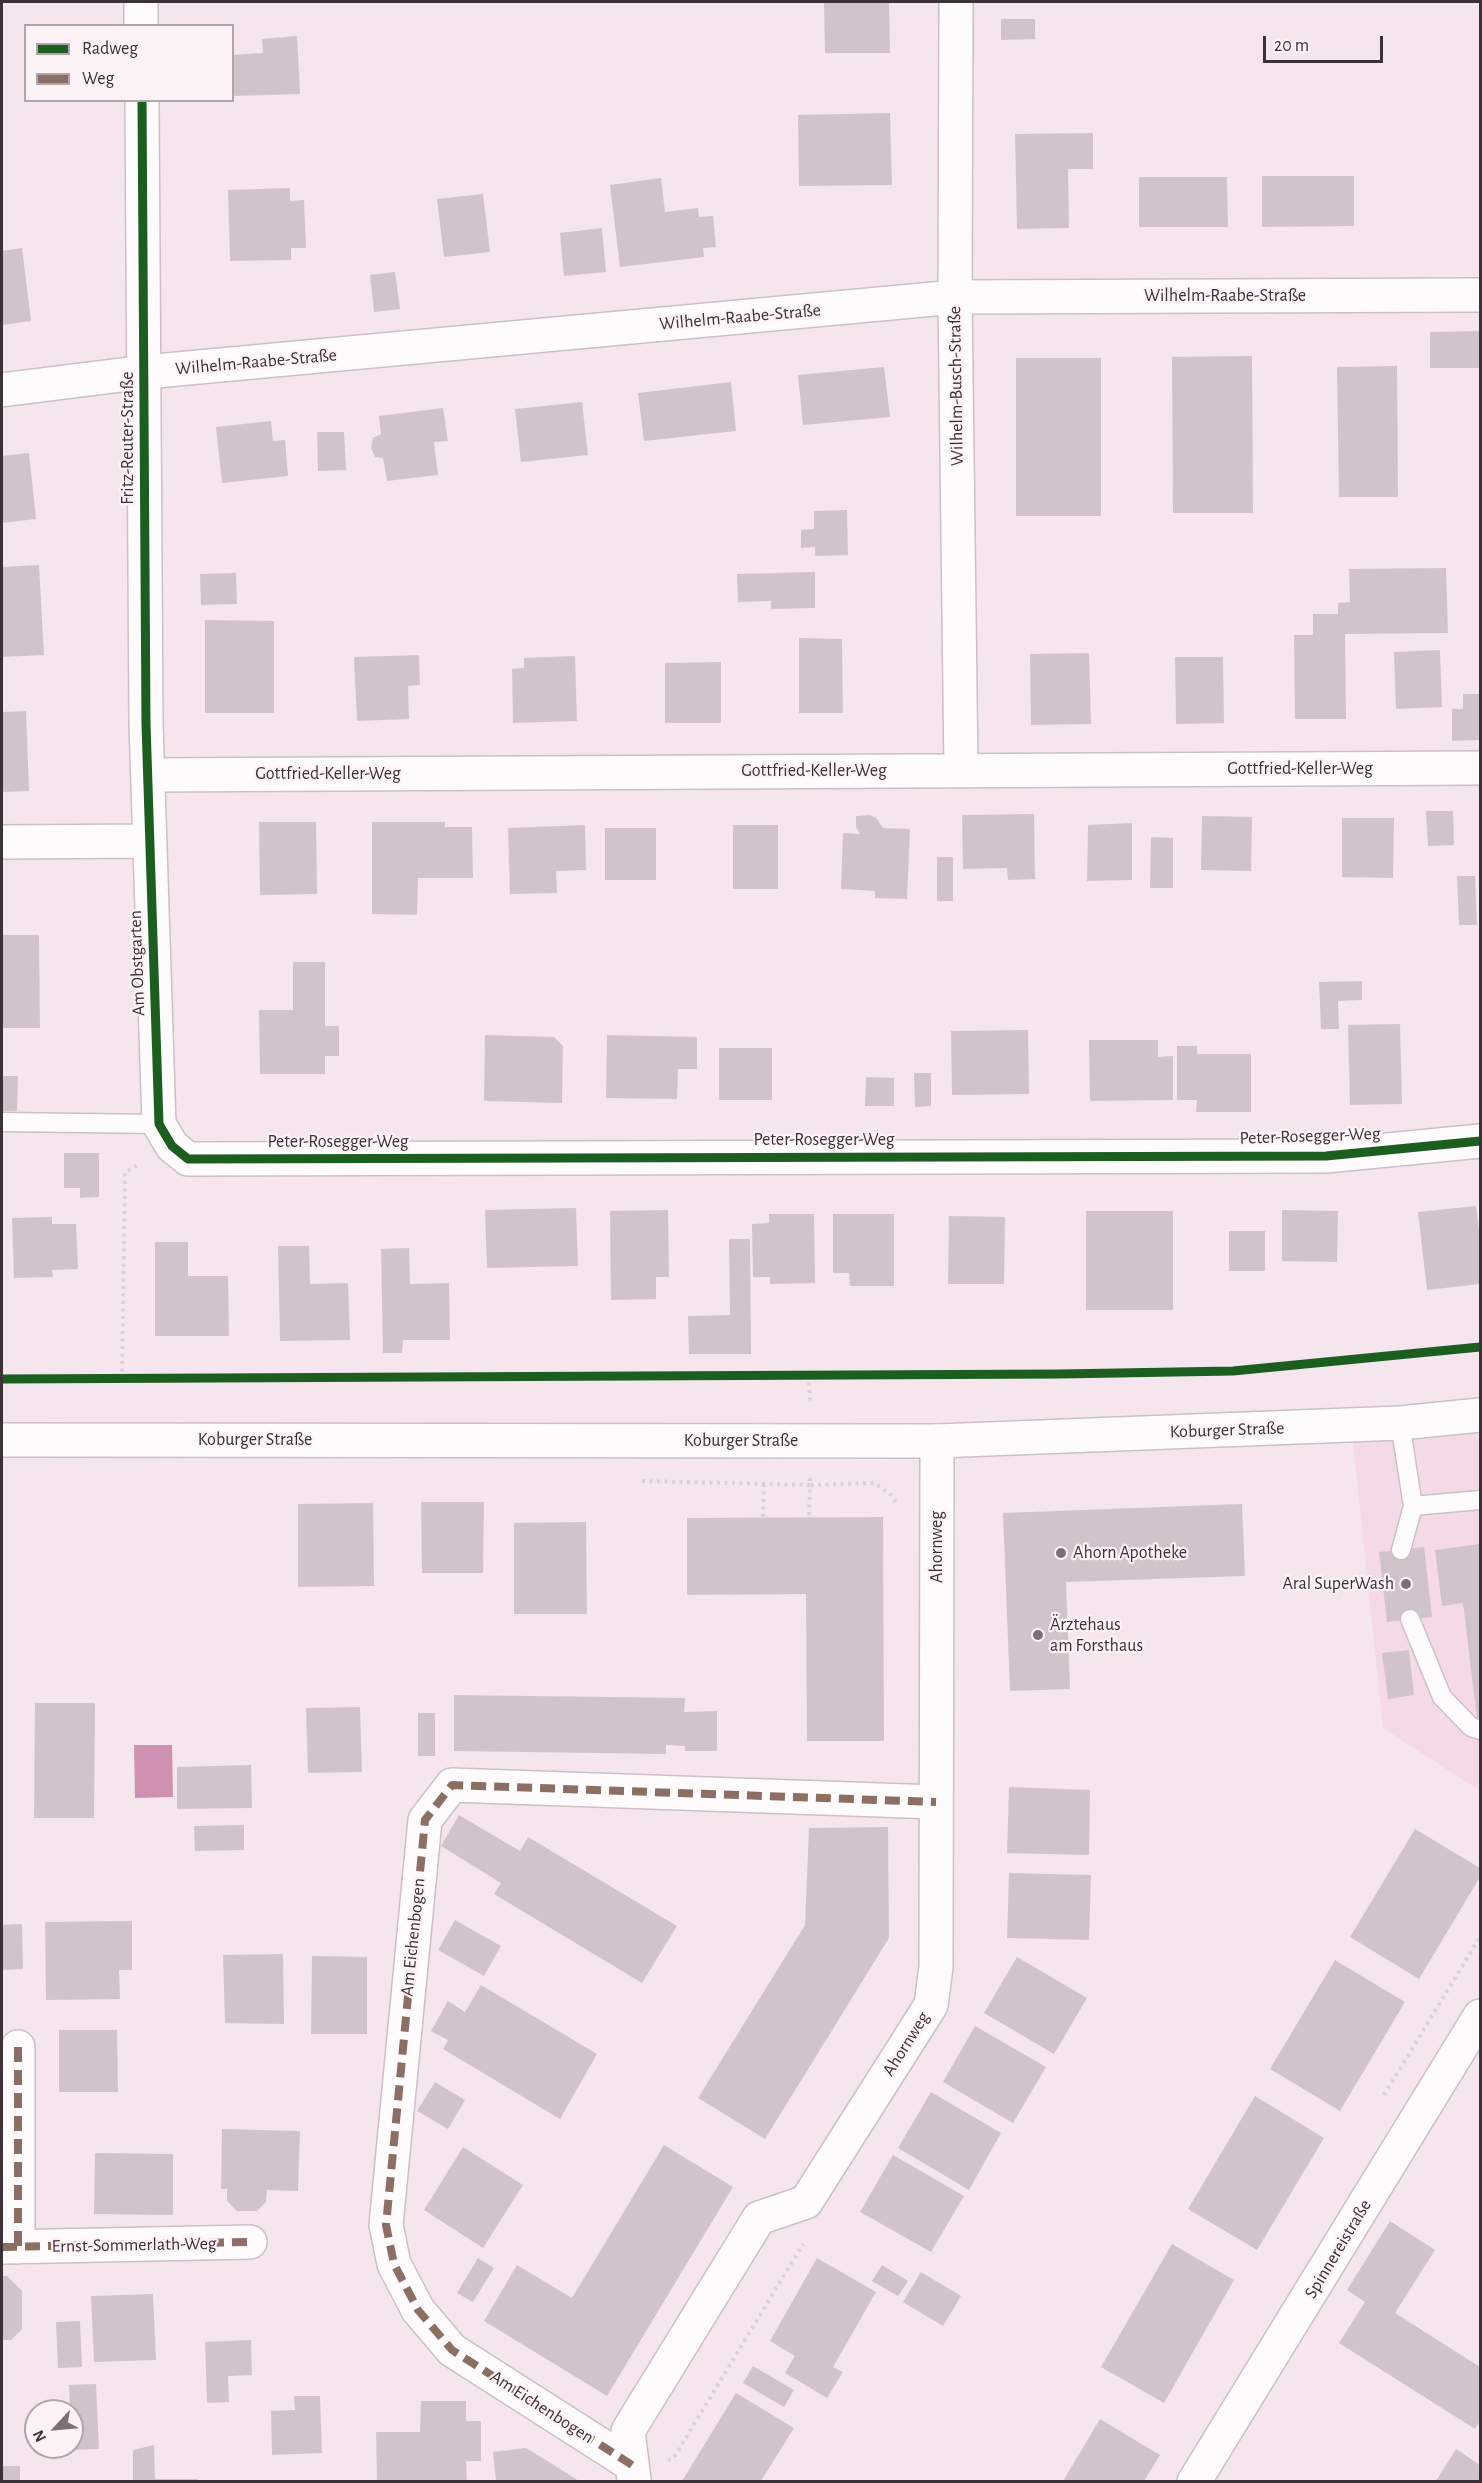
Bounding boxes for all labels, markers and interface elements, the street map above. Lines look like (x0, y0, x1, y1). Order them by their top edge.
legend (24, 24, 234, 102)
scale bar (1266, 24, 1386, 62)
text: 20 m (1274, 37, 1309, 55)
text: Radweg (82, 40, 138, 58)
text: Weg (82, 70, 114, 88)
street label: Wilhelm-Raabe-Straße (1144, 285, 1306, 307)
street label: Wilhelm-Raabe-Straße (658, 299, 822, 335)
street label: Wilhelm-Busch-Straße (944, 306, 968, 466)
street label: Wilhelm-Raabe-Straße (174, 344, 338, 380)
street label: Fritz-Reuter-Straße (117, 371, 139, 505)
street label: Gottfried-Keller-Weg (1227, 758, 1373, 780)
street label: Gottfried-Keller-Weg (741, 760, 887, 782)
street label: Gottfried-Keller-Weg (255, 763, 401, 785)
street label: Am Obstgarten (124, 910, 150, 1016)
street label: Peter-Rosegger-Weg (1239, 1123, 1381, 1149)
street label: Peter-Rosegger-Weg (753, 1129, 895, 1151)
street label: Peter-Rosegger-Weg (267, 1131, 409, 1153)
street label: Koburger Straße (1169, 1417, 1285, 1443)
street label: Koburger Straße (198, 1429, 312, 1451)
street label: Koburger Straße (684, 1430, 798, 1452)
street label: Ahornweg (926, 1511, 948, 1583)
place label: Ahorn Apotheke (1073, 1542, 1187, 1564)
marker: Ahorn Apotheke (1054, 1546, 1068, 1560)
place label: Aral SuperWash (1283, 1573, 1394, 1595)
marker: Aral SuperWash (1399, 1577, 1413, 1591)
place label: Ärztehaus am Forsthaus (1050, 1614, 1143, 1656)
marker: Ärztehaus am Forsthaus (1031, 1628, 1045, 1642)
street label: Am Eichenbogen (396, 1877, 430, 1997)
street label: Ahornweg (878, 2008, 934, 2080)
street label: Spinnereistraße (1300, 2196, 1376, 2302)
street label: Ernst-Sommerlath-Weg (51, 2233, 217, 2257)
street label: Am Eichenbogen (486, 2366, 598, 2448)
north arrow (24, 2399, 84, 2459)
text: N (30, 2428, 49, 2445)

